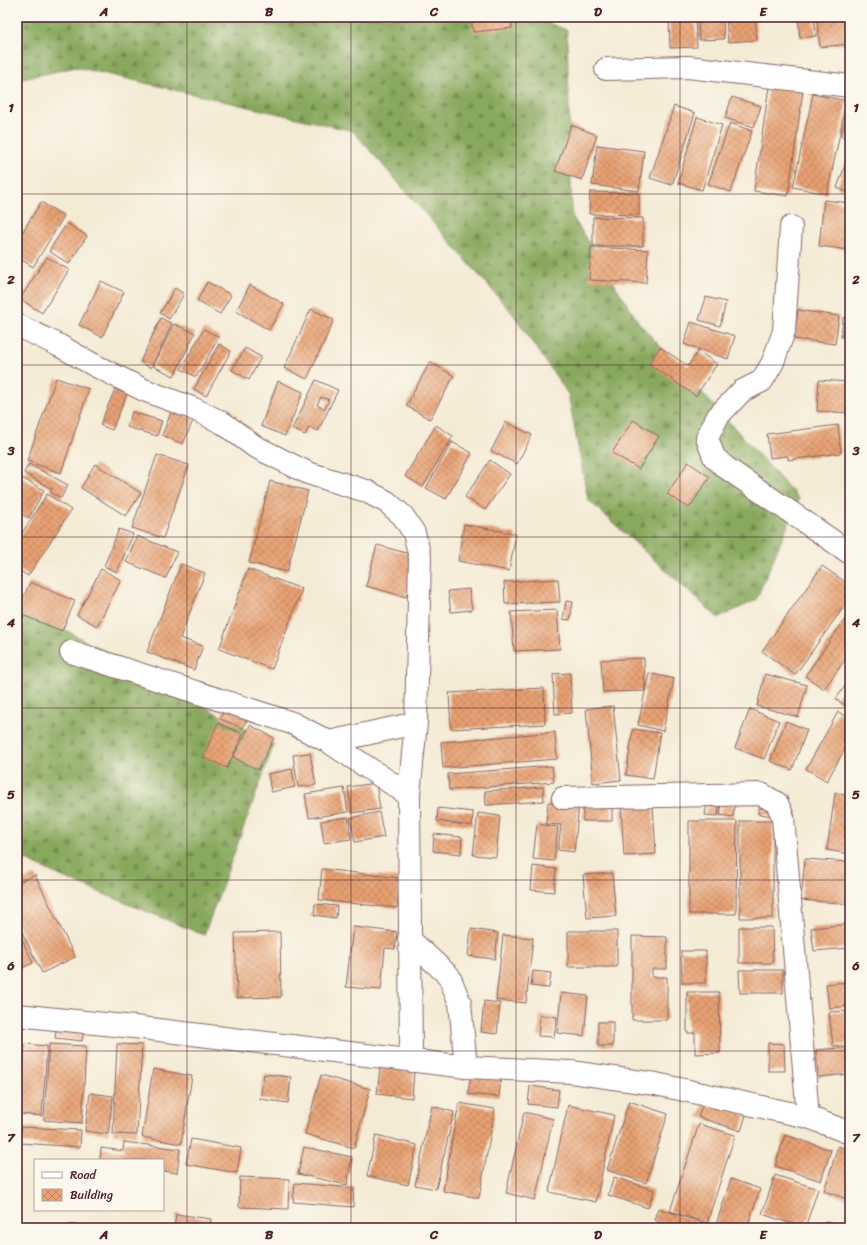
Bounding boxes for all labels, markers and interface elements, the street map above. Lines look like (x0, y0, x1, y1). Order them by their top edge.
text: A (99, 0, 108, 23)
text: B (265, 0, 274, 23)
text: C (429, 0, 439, 23)
text: D (594, 0, 602, 23)
text: E (759, 0, 768, 23)
text: 1 (8, 96, 14, 119)
text: 1 (853, 96, 859, 119)
text: 2 (6, 268, 15, 291)
text: 2 (851, 268, 860, 291)
text: 3 (6, 439, 15, 462)
text: 3 (851, 439, 860, 462)
text: 4 (6, 611, 16, 634)
text: 4 (851, 611, 861, 634)
text: 5 (7, 783, 15, 806)
text: 5 (852, 783, 860, 806)
text: 6 (6, 954, 15, 977)
text: 6 (851, 954, 860, 977)
text: 7 (7, 1126, 16, 1149)
text: 7 (852, 1126, 861, 1149)
legend (34, 1159, 164, 1211)
text: Road (70, 1164, 97, 1186)
text: Building (70, 1184, 113, 1206)
text: A (99, 1223, 108, 1245)
text: B (265, 1223, 274, 1245)
text: C (429, 1223, 439, 1245)
text: D (594, 1223, 602, 1245)
text: E (759, 1223, 768, 1245)

